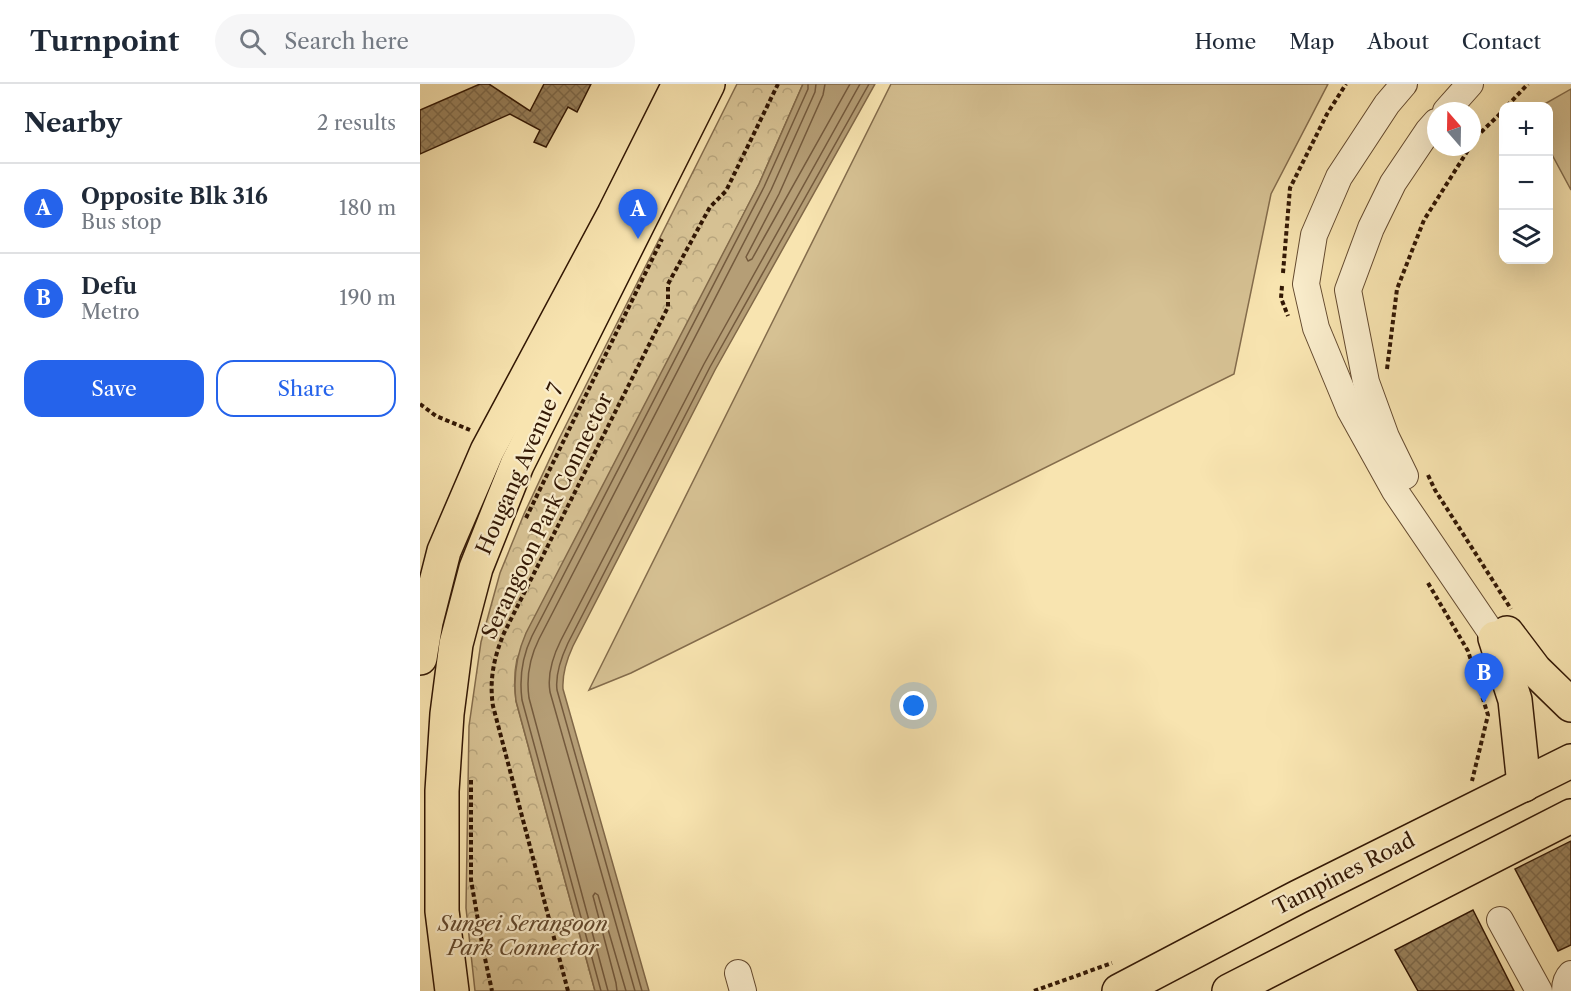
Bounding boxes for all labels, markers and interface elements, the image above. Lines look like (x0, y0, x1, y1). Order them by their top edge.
search box (215, 14, 635, 68)
text: Turnpoint (30, 24, 179, 58)
icon: search (236, 25, 269, 58)
text: Search here (284, 28, 409, 55)
text: Home (1195, 29, 1256, 54)
text: Map (1289, 29, 1334, 54)
text: About (1367, 29, 1429, 54)
text: Contact (1462, 29, 1541, 54)
north arrow (1427, 102, 1481, 156)
map controls (1499, 102, 1553, 264)
button: + (1499, 102, 1553, 156)
text: Nearby (24, 107, 122, 139)
text: 2 results (317, 111, 396, 135)
button: − (1499, 156, 1553, 210)
text: Opposite Blk 316 (81, 183, 268, 210)
pin: A (618, 190, 658, 239)
text: A (36, 196, 51, 220)
text: 180 m (339, 196, 396, 220)
text: Bus stop (81, 210, 162, 234)
button: layers (1499, 210, 1553, 264)
text: Defu (81, 273, 137, 300)
text: B (36, 286, 51, 310)
text: 190 m (339, 286, 396, 310)
text: Metro (81, 300, 139, 324)
button: Save (24, 360, 204, 417)
button: Share (216, 360, 396, 417)
street label: Hougang Avenue 7 (471, 379, 569, 558)
street label: Serangoon Park Connector (476, 388, 617, 643)
pin: B (1464, 654, 1504, 703)
your location (899, 691, 928, 720)
street label: Tampines Road (1269, 827, 1419, 920)
park label: Sungei Serangoon Park Connector (436, 911, 608, 960)

